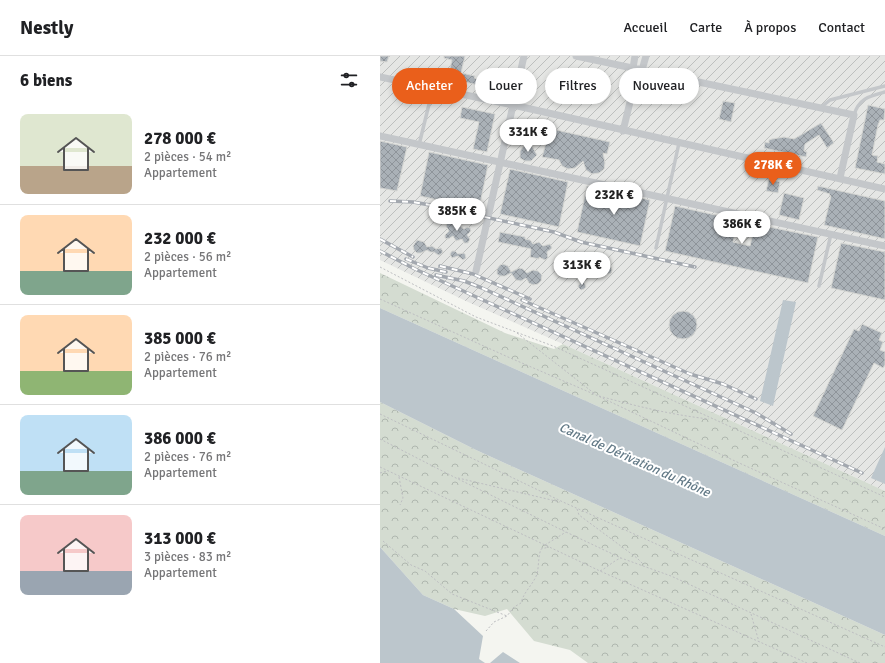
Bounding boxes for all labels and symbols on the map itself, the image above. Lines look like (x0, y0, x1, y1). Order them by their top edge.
pin: 331K € (495, 119, 561, 153)
pin: 278K € (740, 152, 806, 186)
pin: 232K € (581, 182, 647, 216)
pin: 385K € (424, 198, 490, 232)
pin: 386K € (709, 211, 775, 245)
pin: 313K € (549, 252, 615, 286)
water label: Canal de Dérivation du Rhône (557, 419, 714, 501)

